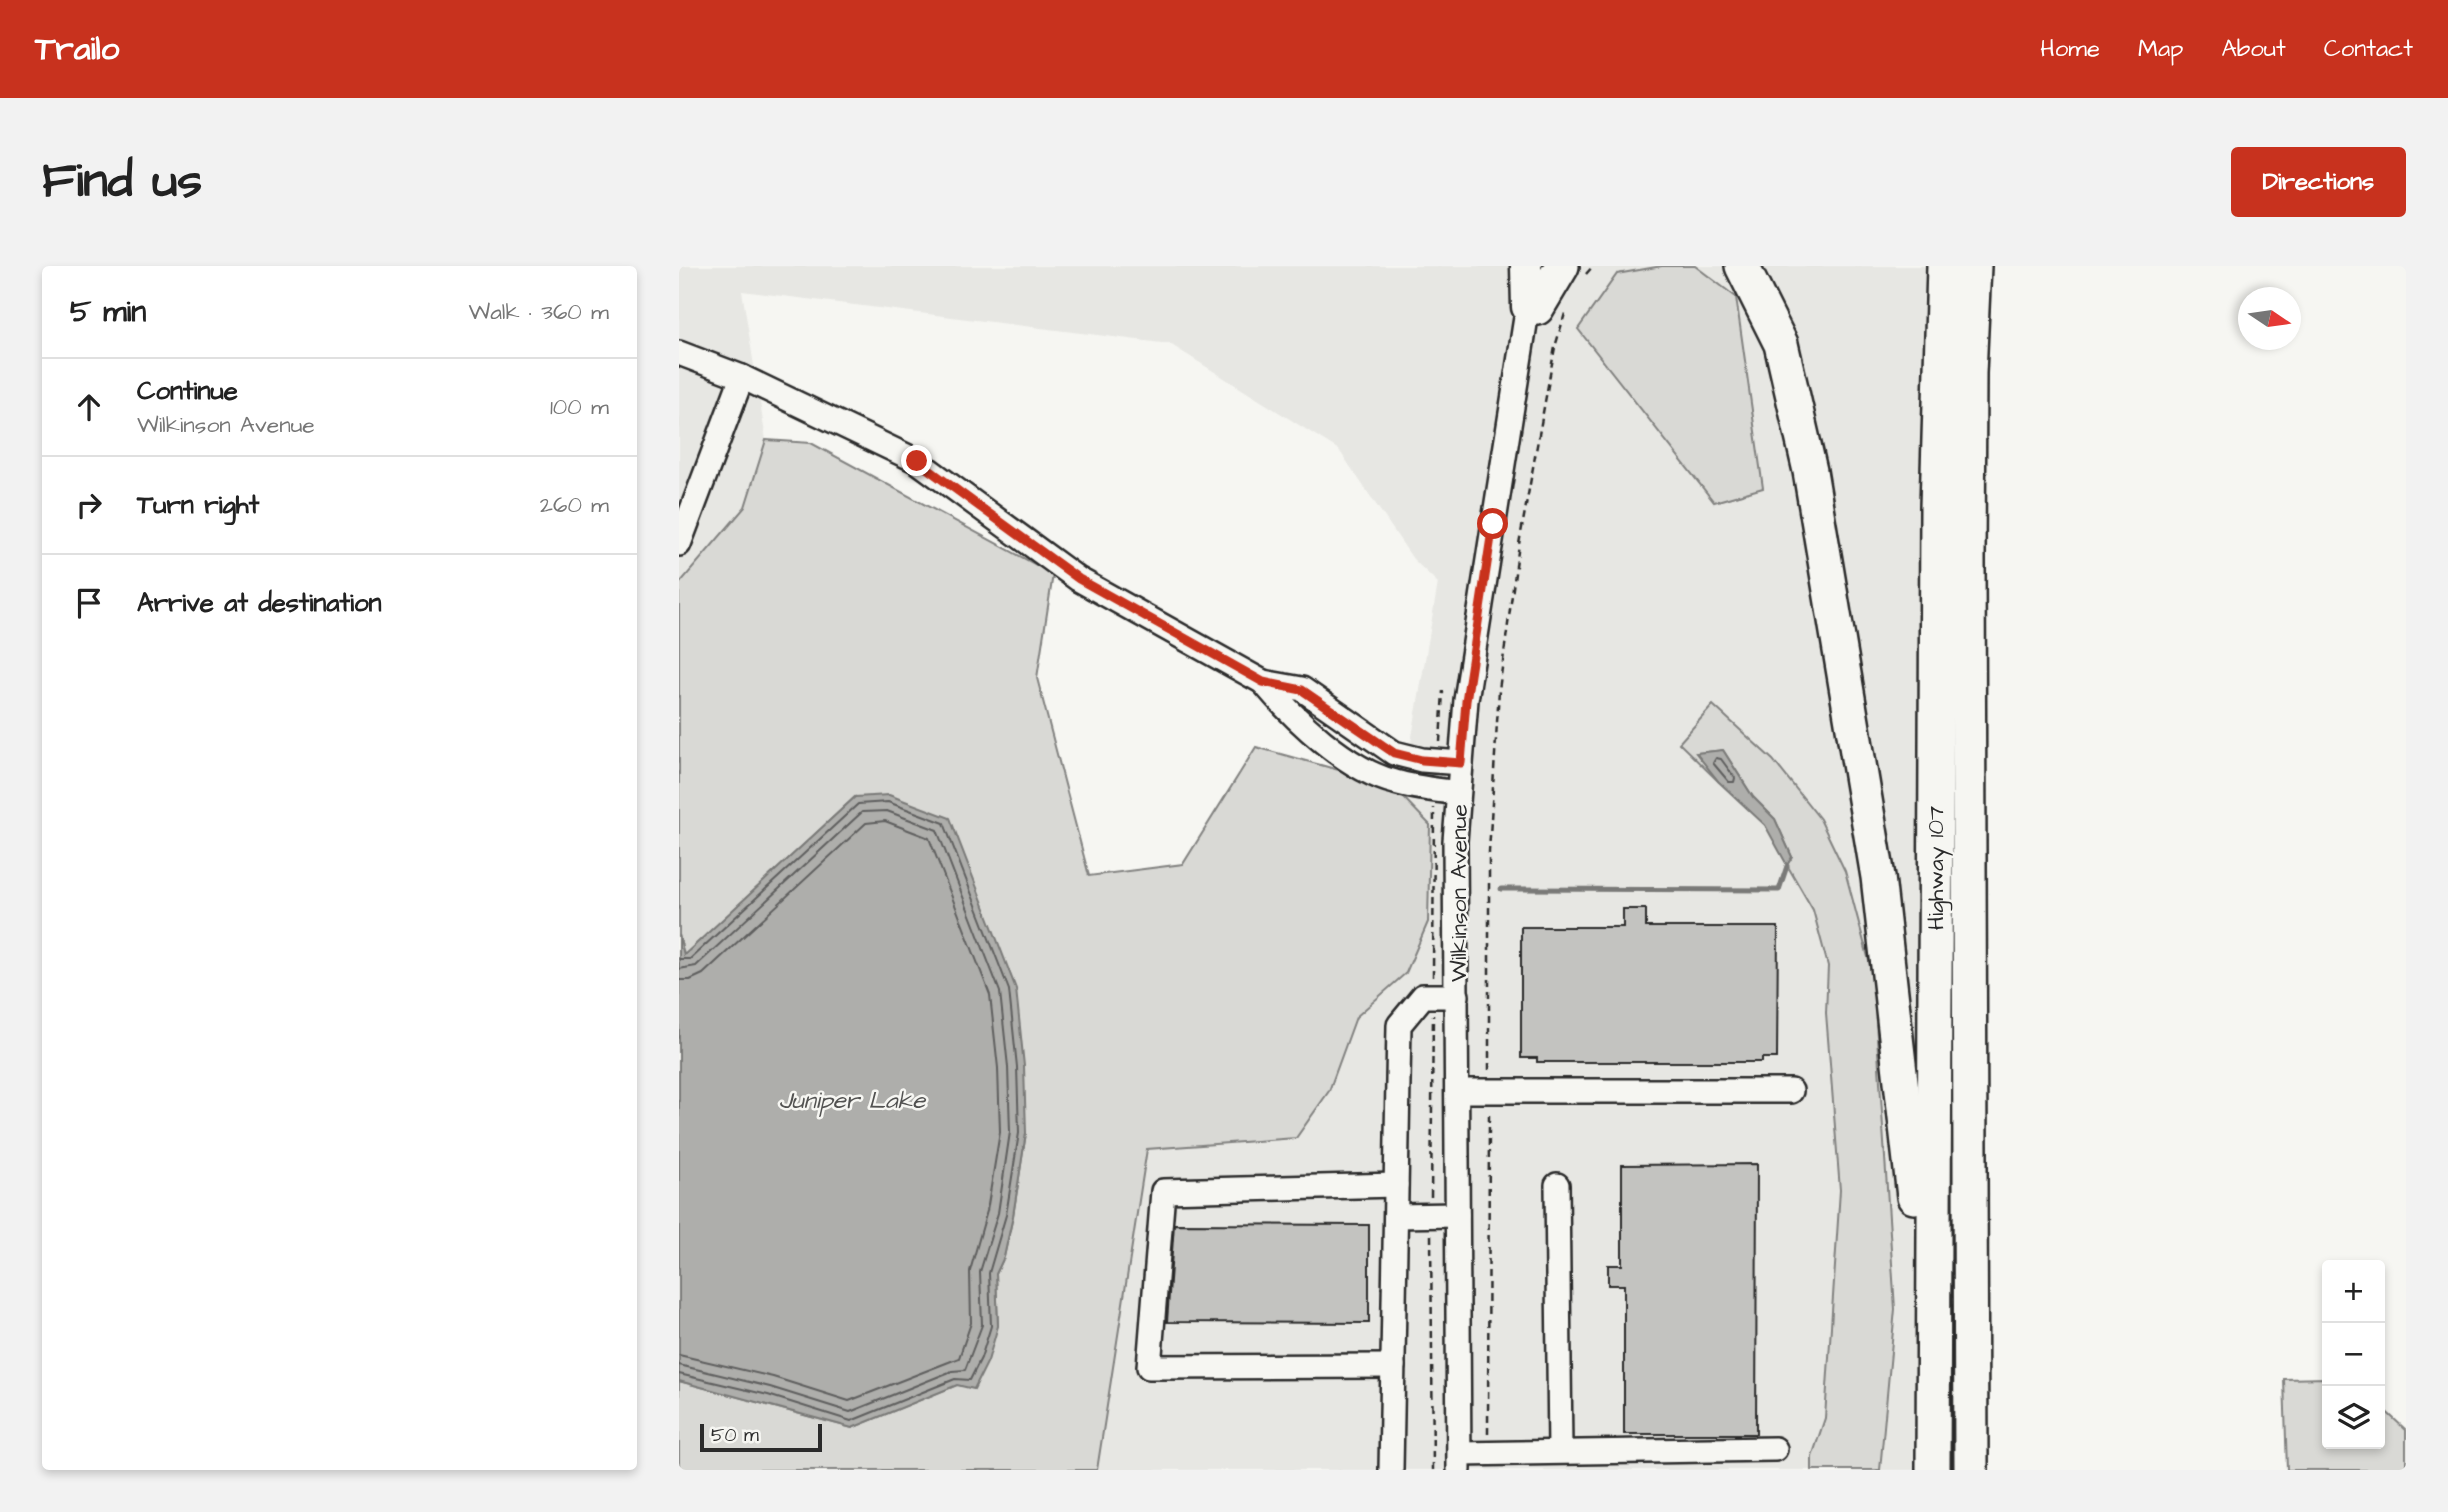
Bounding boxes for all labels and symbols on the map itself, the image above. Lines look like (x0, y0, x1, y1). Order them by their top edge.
north arrow (2238, 287, 2301, 350)
route end (901, 445, 932, 476)
route start (1477, 508, 1508, 539)
street label: Wilkinson Avenue (1443, 804, 1475, 982)
street label: Highway 107 (1920, 806, 1953, 930)
water label: Juniper Lake (779, 1084, 926, 1118)
scale bar (700, 1421, 823, 1453)

